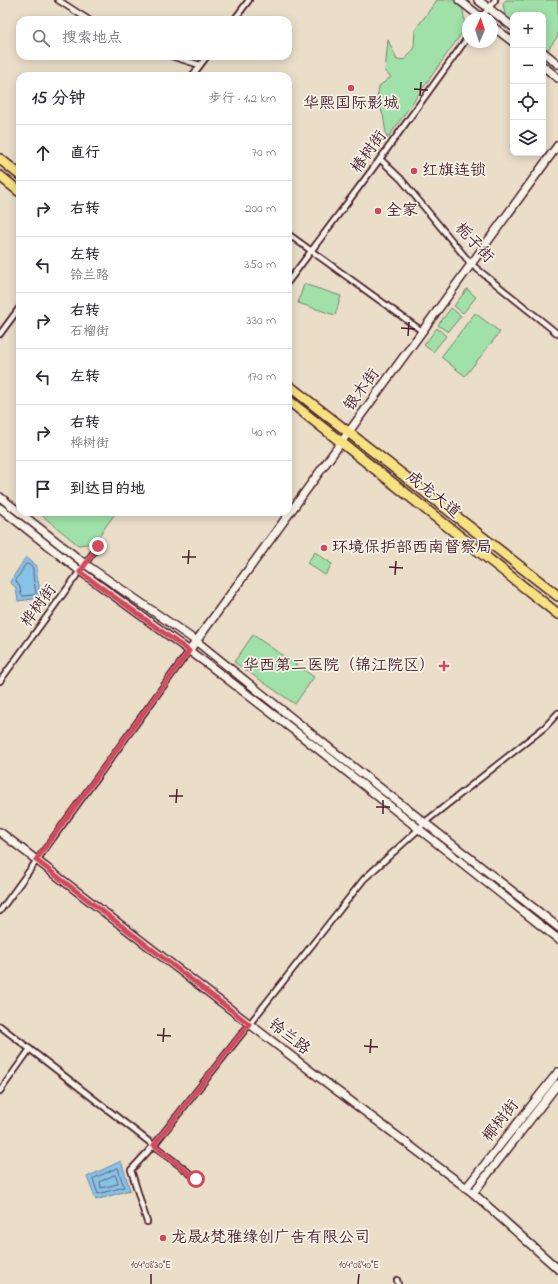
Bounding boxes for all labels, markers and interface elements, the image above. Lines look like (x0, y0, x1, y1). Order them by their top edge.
north arrow (462, 12, 498, 48)
map controls (510, 12, 546, 156)
button: + (510, 12, 546, 48)
search box (16, 16, 292, 60)
icon: search (30, 27, 52, 49)
text: 搜索地点 (62, 27, 122, 49)
button: − (510, 48, 546, 84)
marker: 华熙国际影城 (346, 83, 356, 93)
button: locate (510, 84, 546, 120)
text: 15 分钟 (32, 86, 85, 111)
text: 步行 · 1.2 km (208, 89, 276, 108)
place label: 华熙国际影城 (303, 92, 399, 116)
button: layers (510, 120, 546, 156)
street label: 椿树街 (345, 126, 393, 178)
icon: ahead (32, 142, 54, 164)
text: 直行 (70, 142, 100, 164)
text: 70 m (252, 143, 276, 162)
place label: 红旗连锁 (422, 159, 486, 183)
marker: 红旗连锁 (409, 166, 419, 176)
icon: right (32, 198, 54, 220)
text: 右转 (70, 198, 100, 220)
text: 200 m (245, 199, 276, 218)
place label: 全家 (386, 199, 418, 223)
marker: 全家 (373, 206, 383, 216)
street label: 栀子街 (449, 217, 499, 269)
text: 左转 (70, 244, 100, 266)
icon: left (32, 254, 54, 276)
text: 350 m (244, 255, 276, 274)
text: 铃兰路 (70, 266, 109, 285)
text: 右转 (70, 300, 100, 322)
icon: right (32, 310, 54, 332)
text: 330 m (246, 311, 276, 330)
text: 石榴街 (70, 322, 109, 341)
street label: 银木街 (338, 364, 386, 416)
icon: left (32, 366, 54, 388)
text: 左转 (70, 366, 100, 388)
text: 170 m (248, 367, 276, 386)
text: 右转 (70, 412, 100, 434)
icon: right (32, 422, 54, 444)
text: 40 m (252, 423, 276, 442)
text: 桦树街 (70, 434, 109, 453)
street label: 成龙大道 (401, 466, 465, 524)
icon: arrive (32, 478, 54, 500)
text: 到达目的地 (70, 478, 145, 500)
place label: 环境保护部西南督察局 (332, 536, 492, 560)
route end (89, 537, 107, 555)
marker: 环境保护部西南督察局 (319, 543, 329, 553)
street label: 桦树街 (15, 580, 63, 632)
place label: 华西第二医院（锦江院区） (243, 654, 435, 678)
marker: 华西第二医院（锦江院区） (438, 660, 450, 672)
street label: 铃兰路 (263, 1013, 315, 1061)
street label: 椰树街 (477, 1095, 525, 1147)
route start (187, 1170, 205, 1188)
place label: 龙晟&梵雅缘创广告有限公司 (171, 1226, 370, 1250)
marker: 龙晟&梵雅缘创广告有限公司 (158, 1233, 168, 1243)
text: 104°08'30"E (131, 1258, 171, 1273)
text: 104°08'40"E (339, 1258, 379, 1273)

